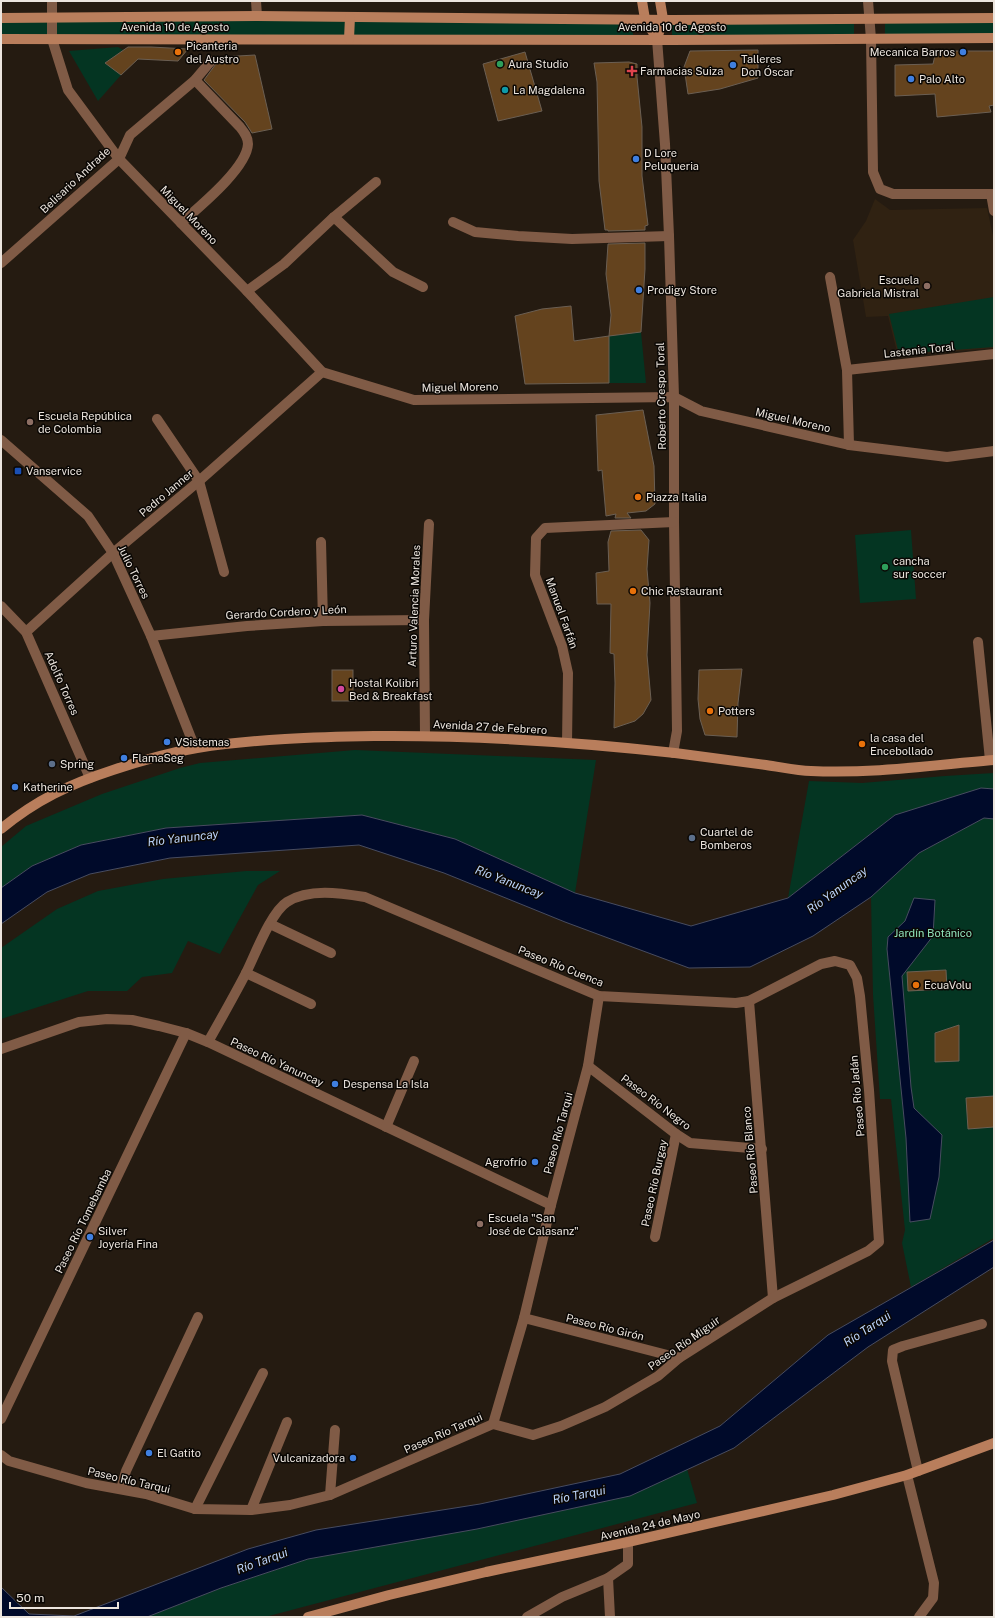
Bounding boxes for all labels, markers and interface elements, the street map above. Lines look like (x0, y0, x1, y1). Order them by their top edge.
street label: Avenida 10 de Agosto (121, 21, 229, 33)
street label: Avenida 10 de Agosto (618, 21, 726, 33)
place label: Picanteria del Austro (186, 40, 239, 65)
place label: Mecanica Barros (870, 46, 955, 58)
marker: Picanteria del Austro (173, 47, 183, 57)
marker: Mecanica Barros (958, 47, 968, 57)
place label: Talleres Don Óscar (741, 53, 794, 78)
place label: Aura Studio (508, 58, 568, 70)
marker: Aura Studio (495, 59, 505, 69)
marker: Talleres Don Óscar (728, 60, 738, 70)
place label: Farmacias Suiza (640, 65, 723, 77)
marker: Farmacias Suiza (627, 66, 637, 76)
place label: Palo Alto (919, 73, 965, 85)
marker: Palo Alto (906, 74, 916, 84)
place label: La Magdalena (513, 84, 585, 96)
marker: La Magdalena (500, 85, 510, 95)
street label: Belisario Andrade (38, 145, 112, 215)
place label: D Lore Peluqueria (644, 147, 699, 172)
marker: D Lore Peluqueria (631, 154, 641, 164)
street label: Miguel Moreno (158, 183, 220, 247)
place label: Escuela Gabriela Mistral (837, 274, 919, 299)
marker: Escuela Gabriela Mistral (922, 281, 932, 291)
place label: Prodigy Store (647, 284, 717, 296)
marker: Prodigy Store (634, 285, 644, 295)
street label: Lastenia Toral (883, 340, 955, 360)
street label: Roberto Crespo Toral (654, 342, 668, 450)
street label: Miguel Moreno (422, 380, 498, 394)
street label: Miguel Moreno (754, 406, 832, 434)
place label: Escuela República de Colombia (38, 410, 132, 435)
marker: Escuela República de Colombia (25, 417, 35, 427)
place label: Vanservice (26, 465, 82, 477)
marker: Vanservice (13, 466, 23, 476)
street label: Pedro Janner (137, 467, 195, 519)
place label: Piazza Italia (646, 491, 707, 503)
marker: Piazza Italia (633, 492, 643, 502)
street label: Julio Torres (116, 543, 152, 601)
street label: Arturo Valencia Morales (406, 544, 422, 667)
place label: cancha sur soccer (893, 555, 946, 580)
marker: cancha sur soccer (880, 562, 890, 572)
street label: Manuel Farfán (544, 576, 580, 650)
place label: Chic Restaurant (641, 585, 722, 597)
marker: Chic Restaurant (628, 586, 638, 596)
street label: Gerardo Cordero y León (225, 603, 347, 621)
street label: Adolfo Torres (43, 649, 82, 717)
place label: Hostal Kolibri Bed & Breakfast (349, 677, 433, 702)
marker: Hostal Kolibri Bed & Breakfast (336, 684, 346, 694)
place label: Potters (718, 705, 755, 717)
marker: Potters (705, 706, 715, 716)
street label: Avenida 27 de Febrero (433, 718, 547, 736)
place label: la casa del Encebollado (870, 732, 933, 757)
place label: VSistemas (175, 736, 230, 748)
marker: VSistemas (162, 737, 172, 747)
marker: la casa del Encebollado (857, 739, 867, 749)
place label: FlamaSeg (132, 752, 184, 764)
marker: FlamaSeg (119, 753, 129, 763)
place label: Spring (60, 758, 94, 770)
marker: Spring (47, 759, 57, 769)
place label: Katherine (23, 781, 73, 793)
marker: Katherine (10, 782, 20, 792)
place label: Cuartel de Bomberos (700, 826, 753, 851)
water label: Río Yanuncay (147, 827, 220, 849)
marker: Cuartel de Bomberos (687, 833, 697, 843)
water label: Río Yanuncay (473, 863, 546, 902)
water label: Río Yanuncay (804, 863, 871, 917)
park label: Jardín Botánico (894, 927, 972, 939)
street label: Paseo Río Cuenca (517, 943, 605, 989)
place label: EcuaVolu (924, 979, 971, 991)
marker: EcuaVolu (911, 980, 921, 990)
street label: Paseo Río Yanuncay (229, 1035, 326, 1089)
street label: Paseo Río Jadán (847, 1055, 867, 1137)
street label: Paseo Río Negro (619, 1072, 693, 1132)
place label: Despensa La Isla (343, 1078, 429, 1090)
marker: Despensa La Isla (330, 1079, 340, 1089)
street label: Paseo Río Tarqui (541, 1091, 575, 1175)
street label: Paseo Río Blanco (740, 1106, 760, 1194)
street label: Paseo Río Burgay (639, 1138, 669, 1228)
place label: Agrofrío (485, 1156, 527, 1168)
marker: Agrofrío (530, 1157, 540, 1167)
street label: Paseo Río Tomebamba (52, 1167, 114, 1275)
place label: Escuela "San José de Calasanz" (488, 1212, 579, 1237)
marker: Escuela "San José de Calasanz" (475, 1219, 485, 1229)
place label: Silver Joyería Fina (98, 1225, 158, 1250)
marker: Silver Joyería Fina (85, 1232, 95, 1242)
water label: Río Tarqui (841, 1308, 893, 1349)
street label: Paseo Río Girón (565, 1311, 645, 1343)
street label: Paseo Río Miguir (646, 1314, 722, 1372)
street label: Paseo Río Tarqui (402, 1410, 484, 1456)
place label: El Gatito (157, 1447, 201, 1459)
marker: El Gatito (144, 1448, 154, 1458)
place label: Vulcanizadora (273, 1452, 345, 1464)
marker: Vulcanizadora (348, 1453, 358, 1463)
street label: Paseo Río Tarqui (87, 1465, 171, 1495)
water label: Río Tarqui (551, 1483, 607, 1507)
street label: Avenida 24 de Mayo (599, 1508, 701, 1542)
water label: Río Tarqui (234, 1545, 290, 1577)
scale bar (10, 1584, 118, 1610)
text: 50 m (16, 1591, 44, 1605)

